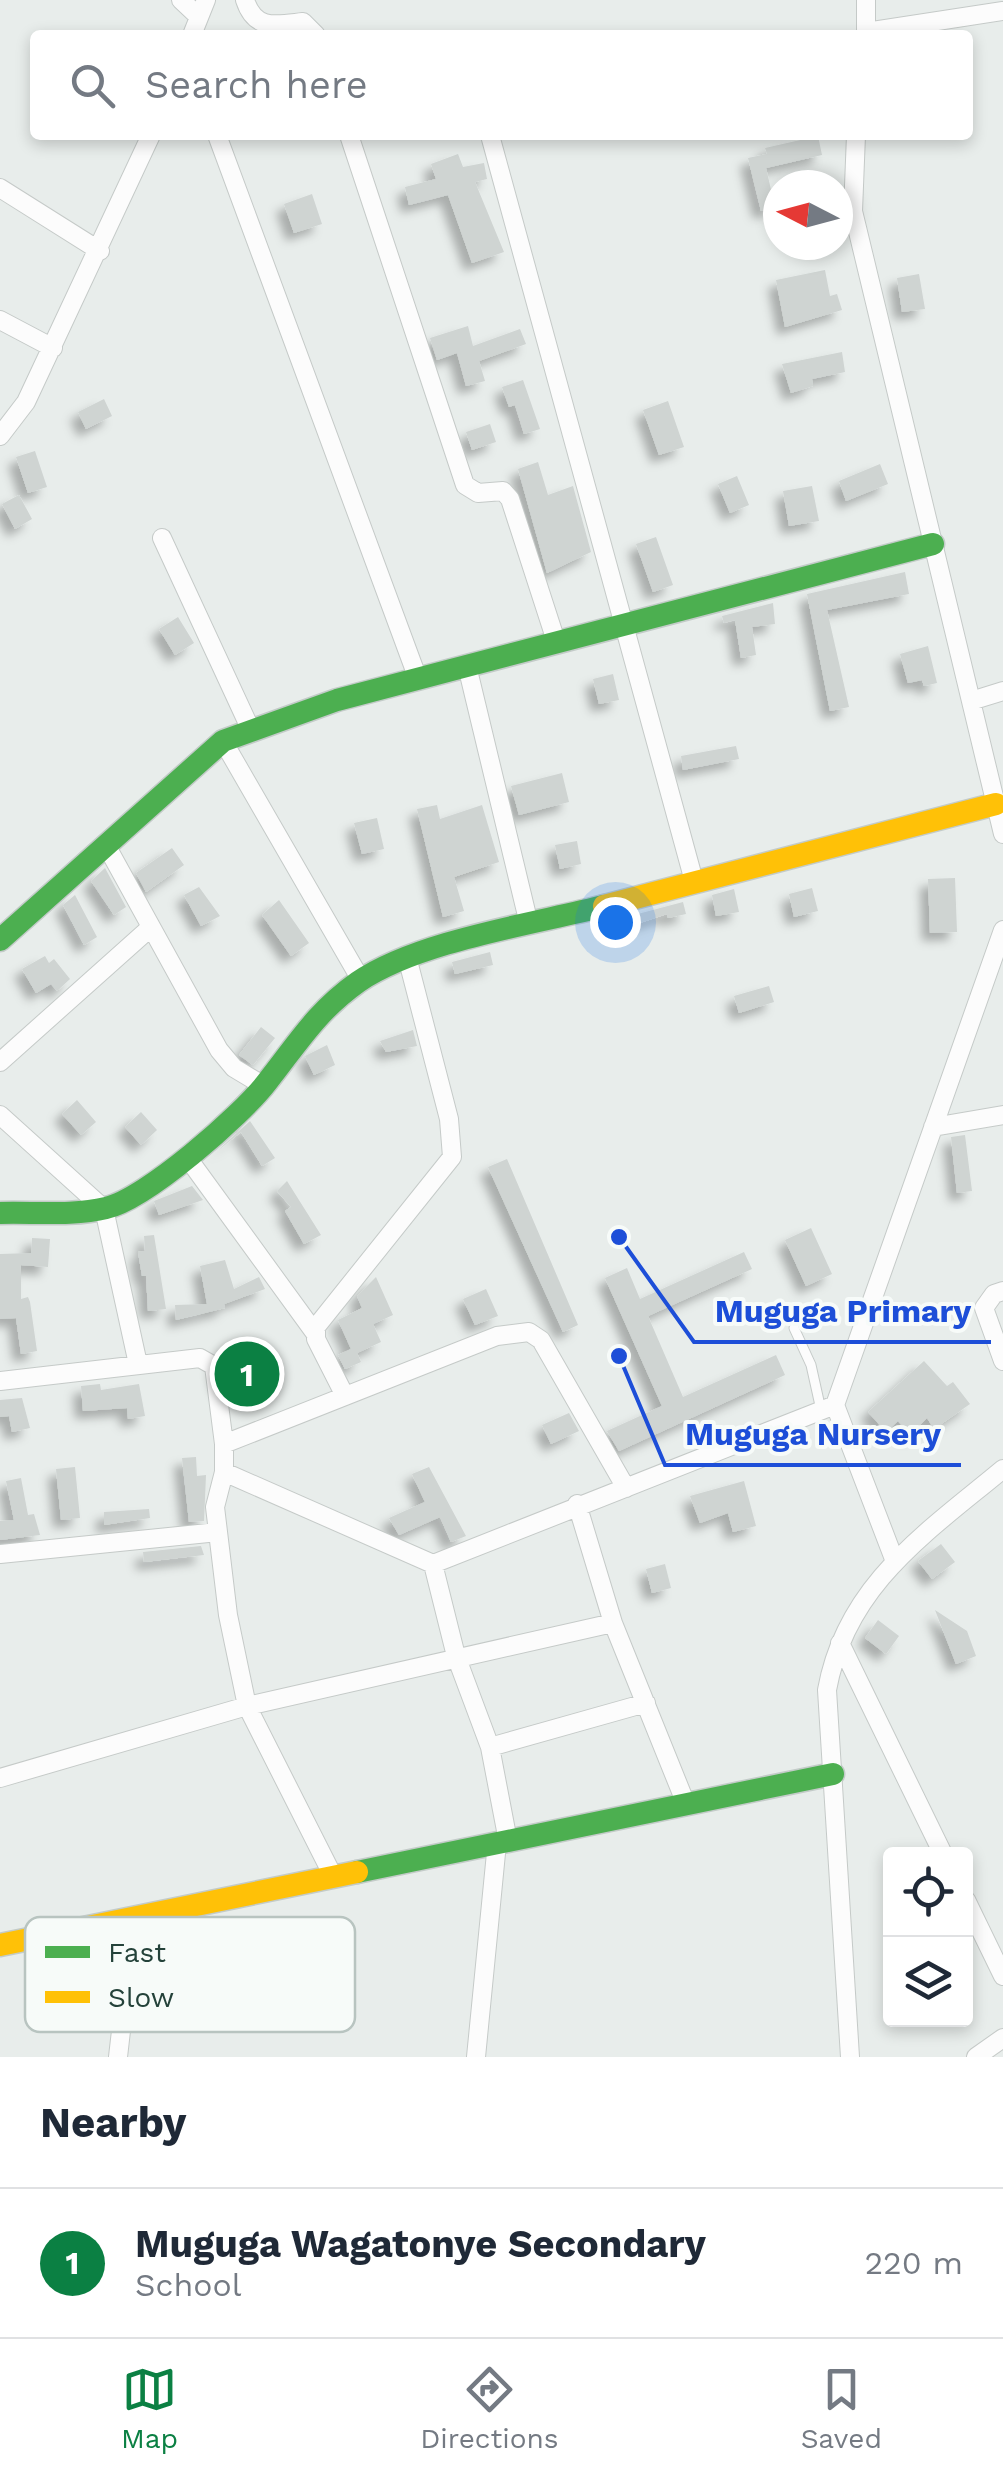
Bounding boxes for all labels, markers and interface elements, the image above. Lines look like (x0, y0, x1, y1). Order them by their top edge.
search box (30, 30, 973, 140)
icon: search (65, 58, 120, 113)
text: Search here (145, 63, 368, 107)
north arrow (763, 170, 853, 260)
your location (590, 897, 641, 948)
callout: Muguga Primary (694, 1280, 991, 1342)
text: Muguga Primary (715, 1292, 972, 1330)
pin: 1 (214, 1336, 280, 1412)
callout: Muguga Nursery (665, 1403, 961, 1465)
text: Muguga Nursery (685, 1415, 942, 1453)
map controls (883, 1847, 973, 2027)
button: locate (883, 1847, 973, 1937)
legend (25, 1917, 355, 2032)
text: Fast (108, 1936, 166, 1969)
button: layers (883, 1937, 973, 2027)
text: Slow (108, 1981, 174, 2014)
text: Nearby (40, 2098, 187, 2147)
text: Muguga Wagatonye Secondary (135, 2222, 706, 2266)
text: 1 (66, 2244, 79, 2282)
text: 220 m (864, 2244, 963, 2282)
text: School (135, 2266, 241, 2304)
tab: Map (121, 2362, 178, 2455)
tab: Directions (420, 2362, 559, 2455)
tab: Saved (801, 2362, 882, 2455)

